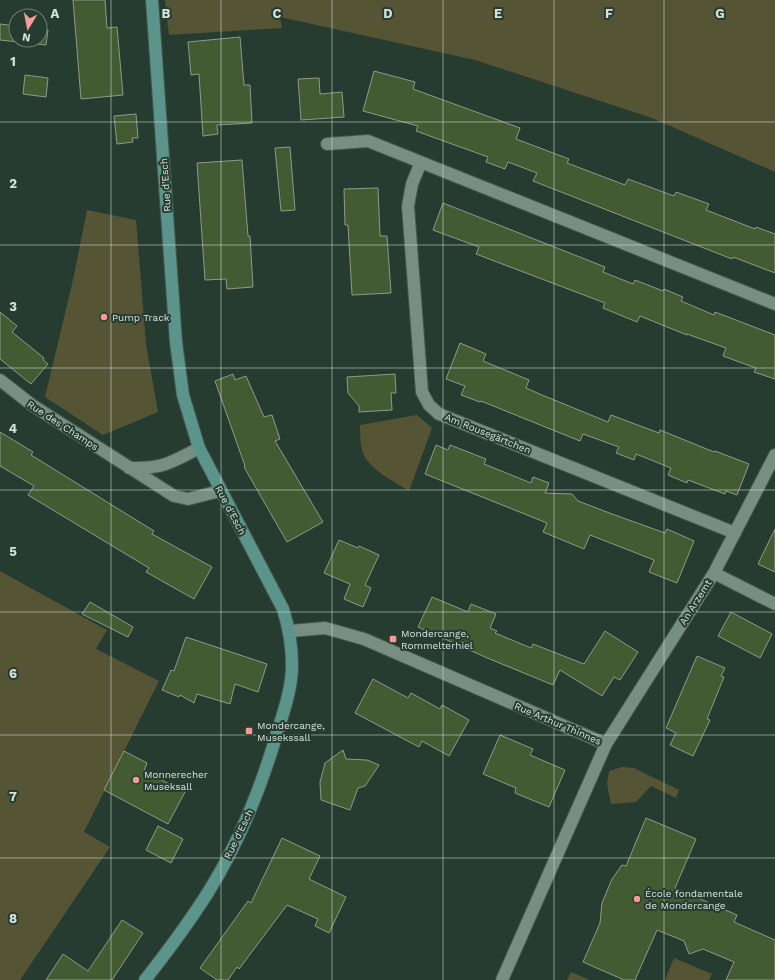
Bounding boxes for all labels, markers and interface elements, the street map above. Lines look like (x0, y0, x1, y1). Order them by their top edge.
text: A (51, 6, 60, 21)
text: B (162, 6, 171, 21)
text: C (273, 6, 282, 21)
text: D (383, 6, 393, 21)
text: E (494, 6, 502, 21)
text: F (605, 6, 613, 21)
text: G (715, 6, 725, 21)
north arrow (8, 8, 48, 48)
text: N (21, 30, 31, 44)
text: 1 (10, 54, 16, 69)
street label: Rue d'Esch (158, 158, 173, 212)
text: 2 (9, 176, 17, 191)
text: 3 (9, 299, 17, 314)
marker: Pump Track (99, 312, 109, 322)
place label: Pump Track (112, 312, 170, 323)
street label: Rue des Champs (25, 398, 100, 452)
street label: Am Rousegärtchen (443, 411, 532, 456)
text: 4 (9, 421, 18, 436)
street label: Rue d'Esch (213, 484, 248, 537)
text: 5 (9, 544, 17, 559)
street label: An Arzemt (677, 577, 714, 627)
place label: Mondercange, Rommelterhiel (401, 628, 473, 651)
marker: Mondercange, Rommelterhiel (388, 634, 398, 644)
text: 6 (9, 666, 17, 681)
street label: Rue Arthur Thinnes (513, 700, 603, 747)
place label: Mondercange, Musekssall (257, 720, 325, 743)
marker: Mondercange, Musekssall (244, 726, 254, 736)
place label: Monnerecher Museksall (144, 769, 208, 792)
marker: Monnerecher Museksall (131, 775, 141, 785)
text: 7 (9, 789, 17, 804)
street label: Rue d'Esch (222, 808, 255, 861)
place label: École fondamentale de Mondercange (645, 888, 743, 911)
marker: École fondamentale de Mondercange (632, 894, 642, 904)
text: 8 (9, 911, 17, 926)

